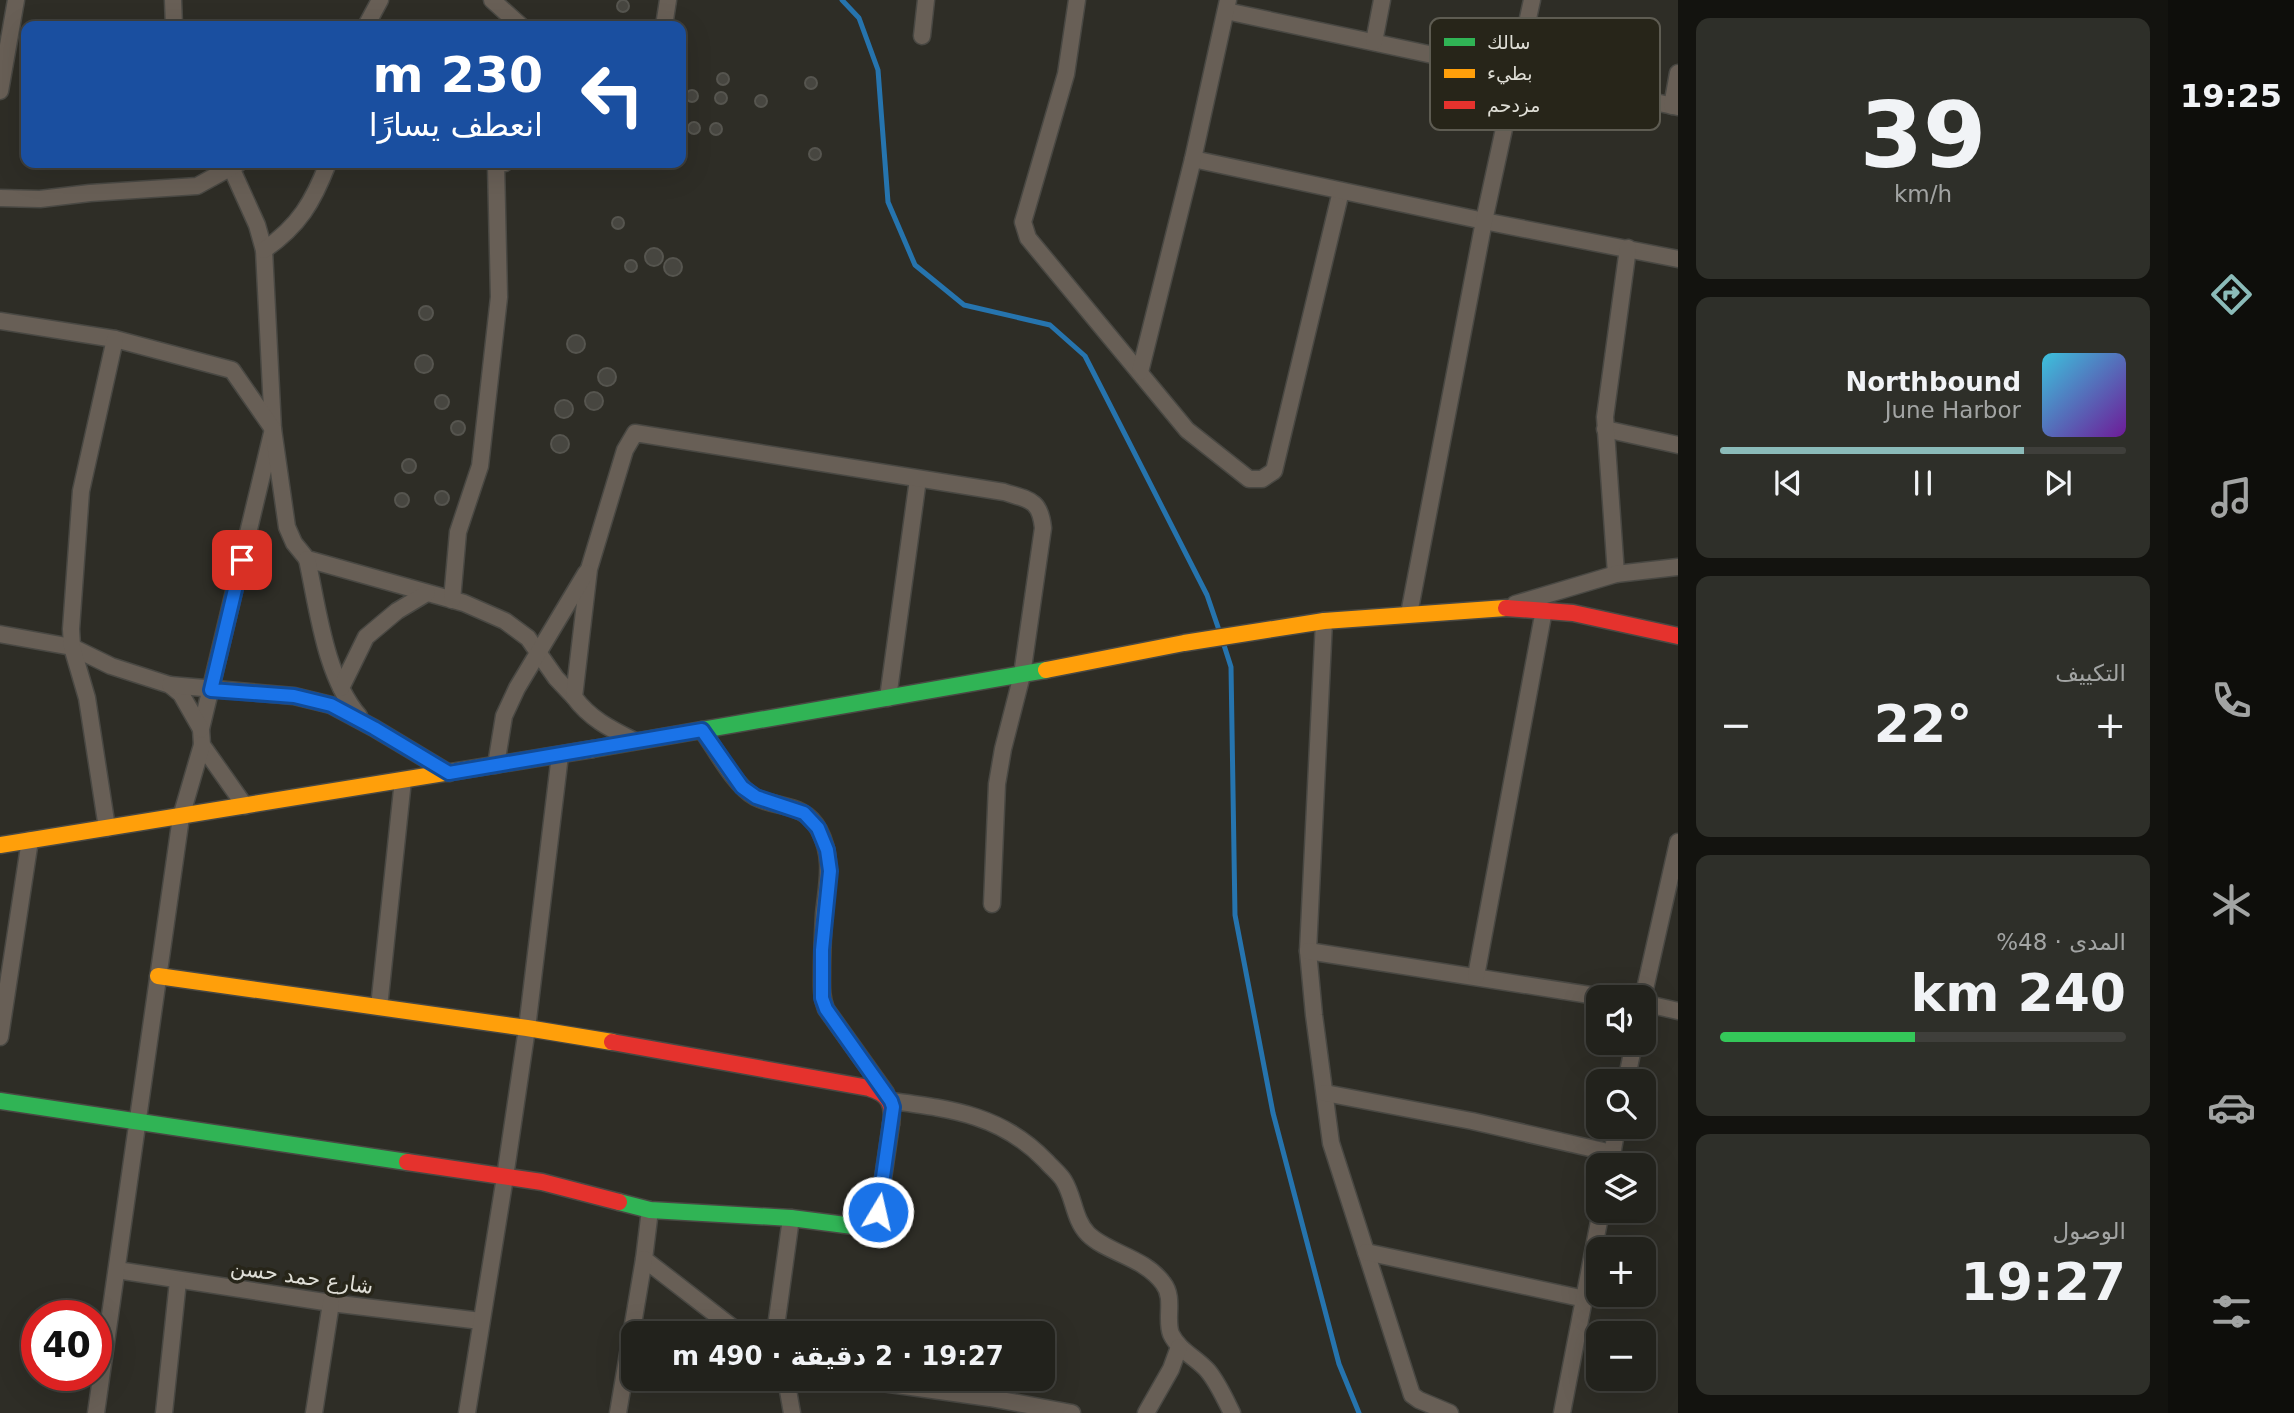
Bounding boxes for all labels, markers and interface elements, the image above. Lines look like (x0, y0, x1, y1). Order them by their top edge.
legend (1430, 18, 1660, 130)
text: سالك (1487, 31, 1531, 53)
text: 230 m (373, 47, 543, 104)
icon: left (567, 49, 658, 140)
text: بطيء (1487, 62, 1533, 85)
text: 19:25 (2180, 77, 2282, 115)
text: 39 (1860, 83, 1986, 188)
text: مزدحم (1487, 94, 1541, 117)
text: انعطف يسارًا (369, 106, 543, 144)
text: km/h (1894, 181, 1952, 207)
icon: directions (2207, 270, 2256, 319)
text: Northbound (1846, 367, 2021, 397)
text: June Harbor (1885, 397, 2021, 423)
icon: previous (1769, 464, 1807, 502)
icon: pause (1904, 464, 1942, 502)
icon: next (2039, 464, 2077, 502)
icon: music (2207, 473, 2256, 522)
pin (212, 530, 272, 590)
icon: arrive (223, 541, 261, 579)
text: التكييف (2055, 660, 2126, 686)
icon: phone (2207, 676, 2256, 725)
text: 22° (1874, 694, 1972, 754)
text: − (1720, 703, 1752, 747)
text: + (2094, 703, 2126, 747)
icon: climate (2207, 880, 2256, 929)
text: المدى · 48% (1996, 929, 2126, 955)
text: 240 km (1911, 963, 2126, 1023)
map controls (1586, 985, 1656, 1391)
button: sound (1586, 985, 1656, 1055)
button: search (1586, 1069, 1656, 1139)
icon: car (2207, 1083, 2256, 1132)
button: layers (1586, 1153, 1656, 1223)
position arrow (841, 1175, 915, 1249)
text: الوصول (2053, 1218, 2126, 1244)
button: + (1586, 1237, 1656, 1307)
text: 19:27 (1960, 1252, 2126, 1312)
street label: شارع حمد حسن (229, 1255, 375, 1299)
icon: filters (2207, 1287, 2256, 1336)
speed limit sign: 40 (21, 1300, 112, 1391)
button: − (1586, 1321, 1656, 1391)
text: 19:27 · 2 دقيقة · 490 m (672, 1341, 1004, 1371)

